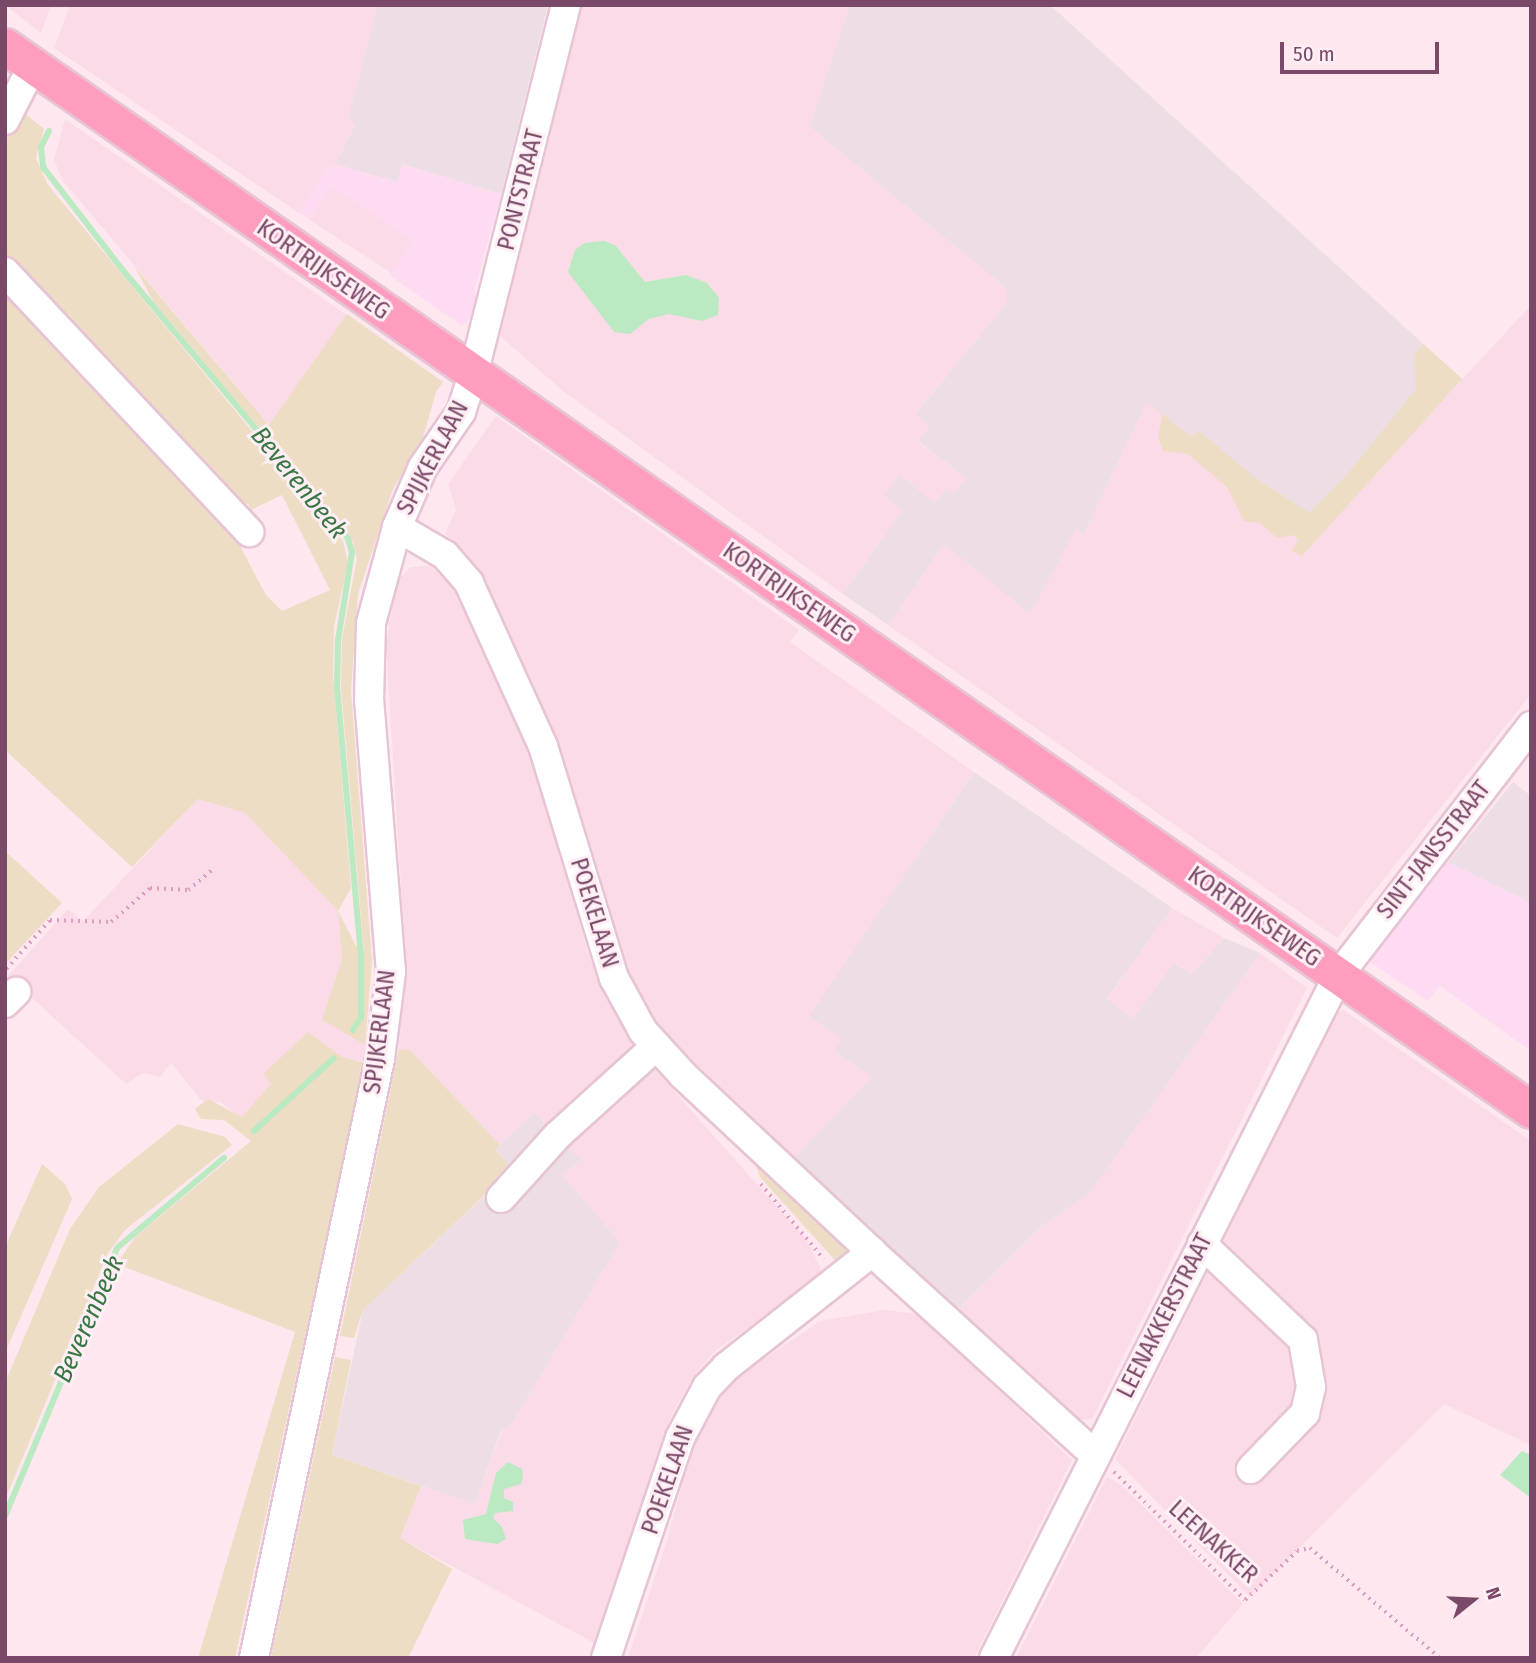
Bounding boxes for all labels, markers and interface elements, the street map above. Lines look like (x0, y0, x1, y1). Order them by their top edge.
scale bar (1284, 28, 1443, 72)
text: 50 m (1293, 41, 1335, 67)
street label: PONTSTRAAT (492, 127, 550, 253)
street label: KORTRIJKSEWEG (251, 214, 395, 326)
street label: SPIJKERLAAN (391, 396, 475, 520)
water label: Beverenbeek (244, 421, 354, 545)
street label: KORTRIJKSEWEG (717, 537, 861, 649)
street label: SINT-JANSSTRAAT (1371, 775, 1497, 925)
street label: POEKELAAN (564, 855, 624, 971)
street label: KORTRIJKSEWEG (1182, 861, 1326, 973)
street label: SPIJKERLAAN (358, 968, 402, 1096)
street label: LEENAKKERSTRAAT (1111, 1229, 1219, 1403)
water label: Beverenbeek (47, 1251, 131, 1387)
street label: POEKELAAN (636, 1422, 700, 1538)
street label: LEENAKKER (1162, 1494, 1264, 1590)
north arrow (1438, 1565, 1508, 1635)
text: N (1481, 1584, 1506, 1602)

